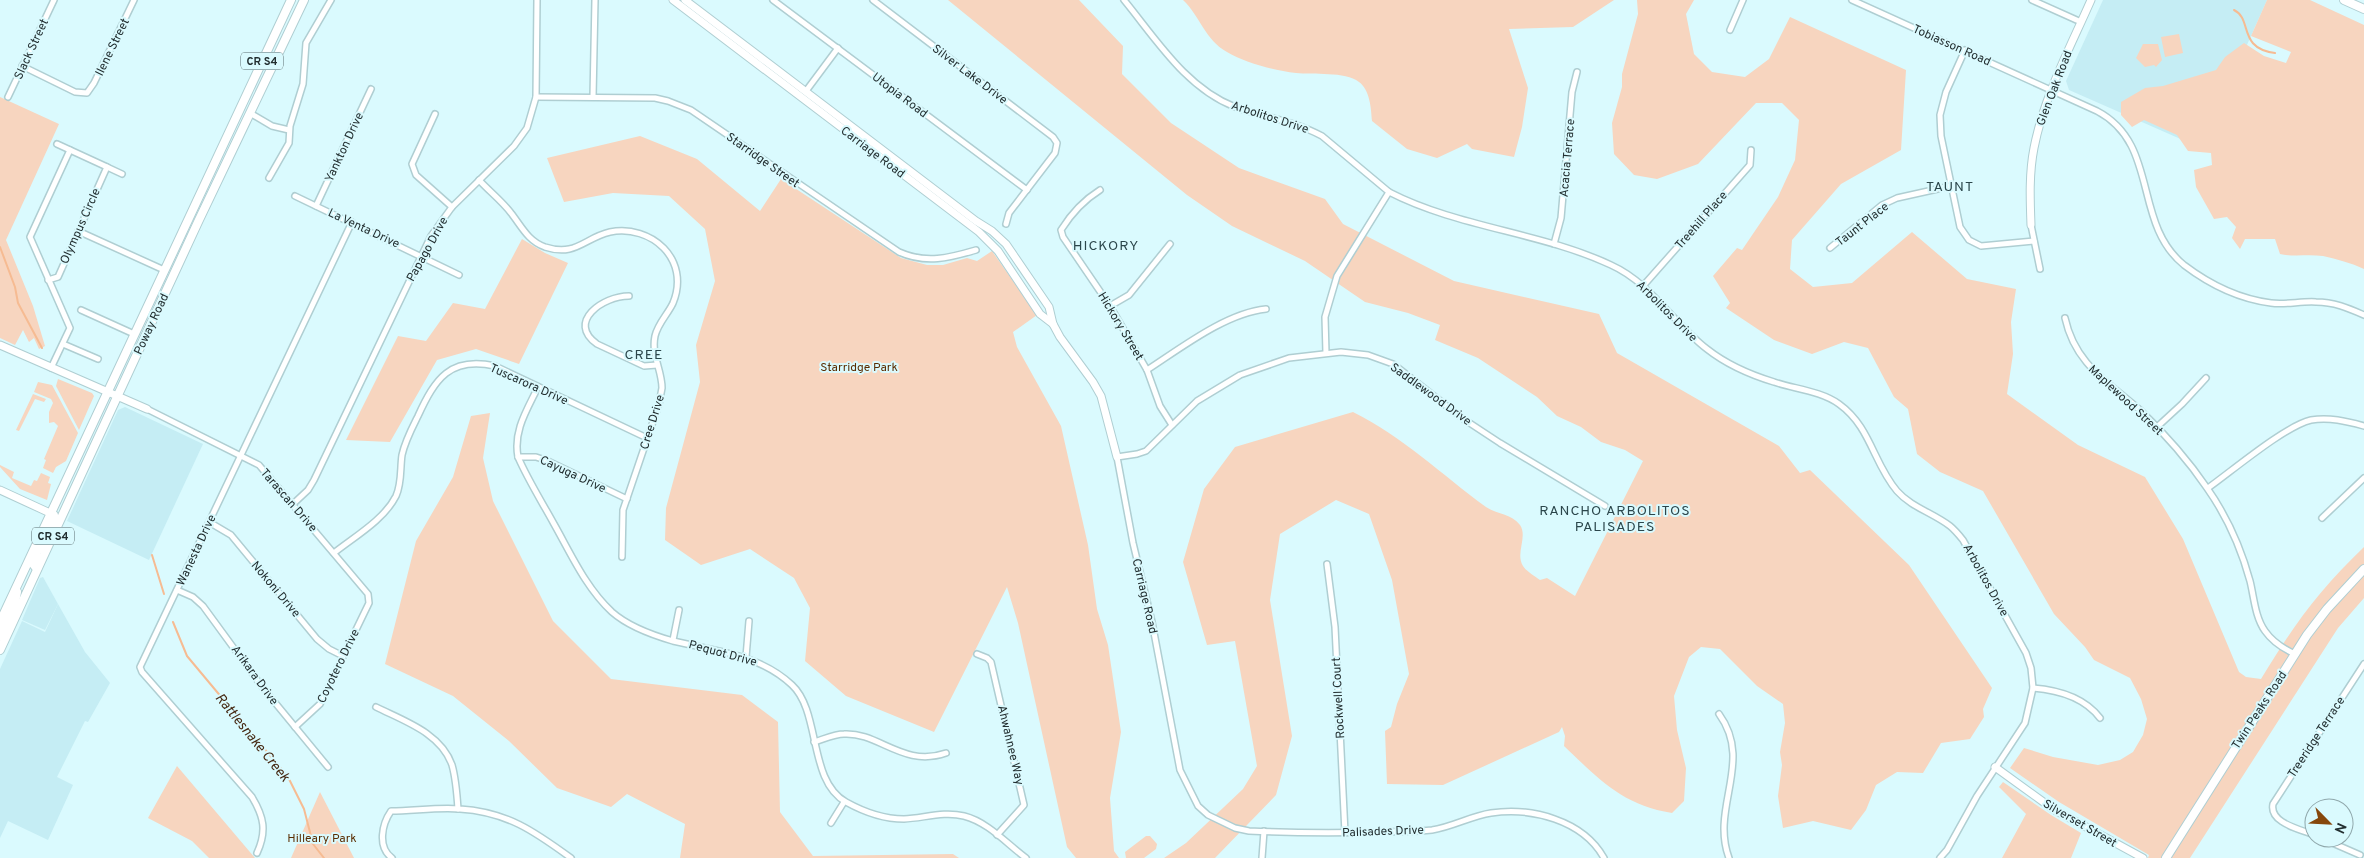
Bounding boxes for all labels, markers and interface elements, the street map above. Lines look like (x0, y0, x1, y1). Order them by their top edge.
street label: Ilene Street (92, 16, 134, 79)
street label: Slack Street (11, 17, 53, 82)
street label: Tobiasson Road (1910, 22, 1993, 70)
street label: Silver Lake Drive (929, 41, 1010, 108)
street label: Glen Oak Road (2033, 48, 2077, 128)
road number: CR S4 (241, 52, 283, 70)
street label: Utopia Road (868, 70, 931, 122)
street label: Arbolitos Drive (1229, 98, 1310, 138)
street label: Yankton Drive (322, 110, 368, 185)
street label: Acacia Terrace (1557, 118, 1579, 198)
street label: Carriage Road (837, 123, 908, 182)
street label: Starridge Street (723, 130, 802, 192)
district label: TAUNT (1926, 179, 1974, 196)
street label: Olympus Circle (57, 186, 105, 267)
street label: Treehill Place (1672, 188, 1731, 253)
street label: Taunt Place (1833, 199, 1892, 251)
street label: La Venta Drive (325, 205, 402, 252)
street label: Papago Drive (403, 214, 452, 285)
district label: HICKORY (1073, 238, 1139, 255)
street label: Arbolitos Drive (1632, 278, 1700, 346)
street label: Hickory Street (1093, 289, 1147, 364)
street label: Poway Road (131, 291, 173, 358)
district label: CREE (625, 347, 663, 364)
street label: Tuscarora Drive (487, 360, 570, 409)
park label: Starridge Park (820, 360, 898, 376)
street label: Saddlewood Drive (1387, 360, 1474, 430)
street label: Maplewood Street (2084, 362, 2166, 440)
street label: Cree Drive (637, 393, 669, 452)
street label: Cayuga Drive (537, 453, 608, 497)
street label: Tarascan Drive (256, 465, 320, 536)
district label: RANCHO ARBOLITOS PALISADES (1539, 503, 1691, 536)
street label: Wanesta Drive (173, 512, 220, 589)
road number: CR S4 (32, 528, 74, 544)
street label: Arbolitos Drive (1959, 541, 2012, 620)
street label: Carriage Road (1128, 557, 1160, 635)
street label: Nokoni Drive (247, 558, 304, 621)
street label: Coyotero Drive (314, 627, 364, 706)
street label: Pequot Drive (687, 637, 759, 671)
street label: Arikara Drive (227, 642, 281, 709)
street label: Rockwell Court (1329, 657, 1349, 739)
street label: Twin Peaks Road (2229, 668, 2291, 753)
water label: Rattlesnake Creek (211, 690, 293, 786)
street label: Treeridge Terrace (2285, 694, 2349, 781)
street label: Ahwahnee Way (993, 704, 1027, 787)
street label: Silverset Street (2040, 796, 2119, 852)
north arrow (2304, 798, 2354, 848)
text: N (2330, 820, 2349, 836)
street label: Palisades Drive (1342, 823, 1424, 841)
park label: Hilleary Park (287, 831, 357, 847)

